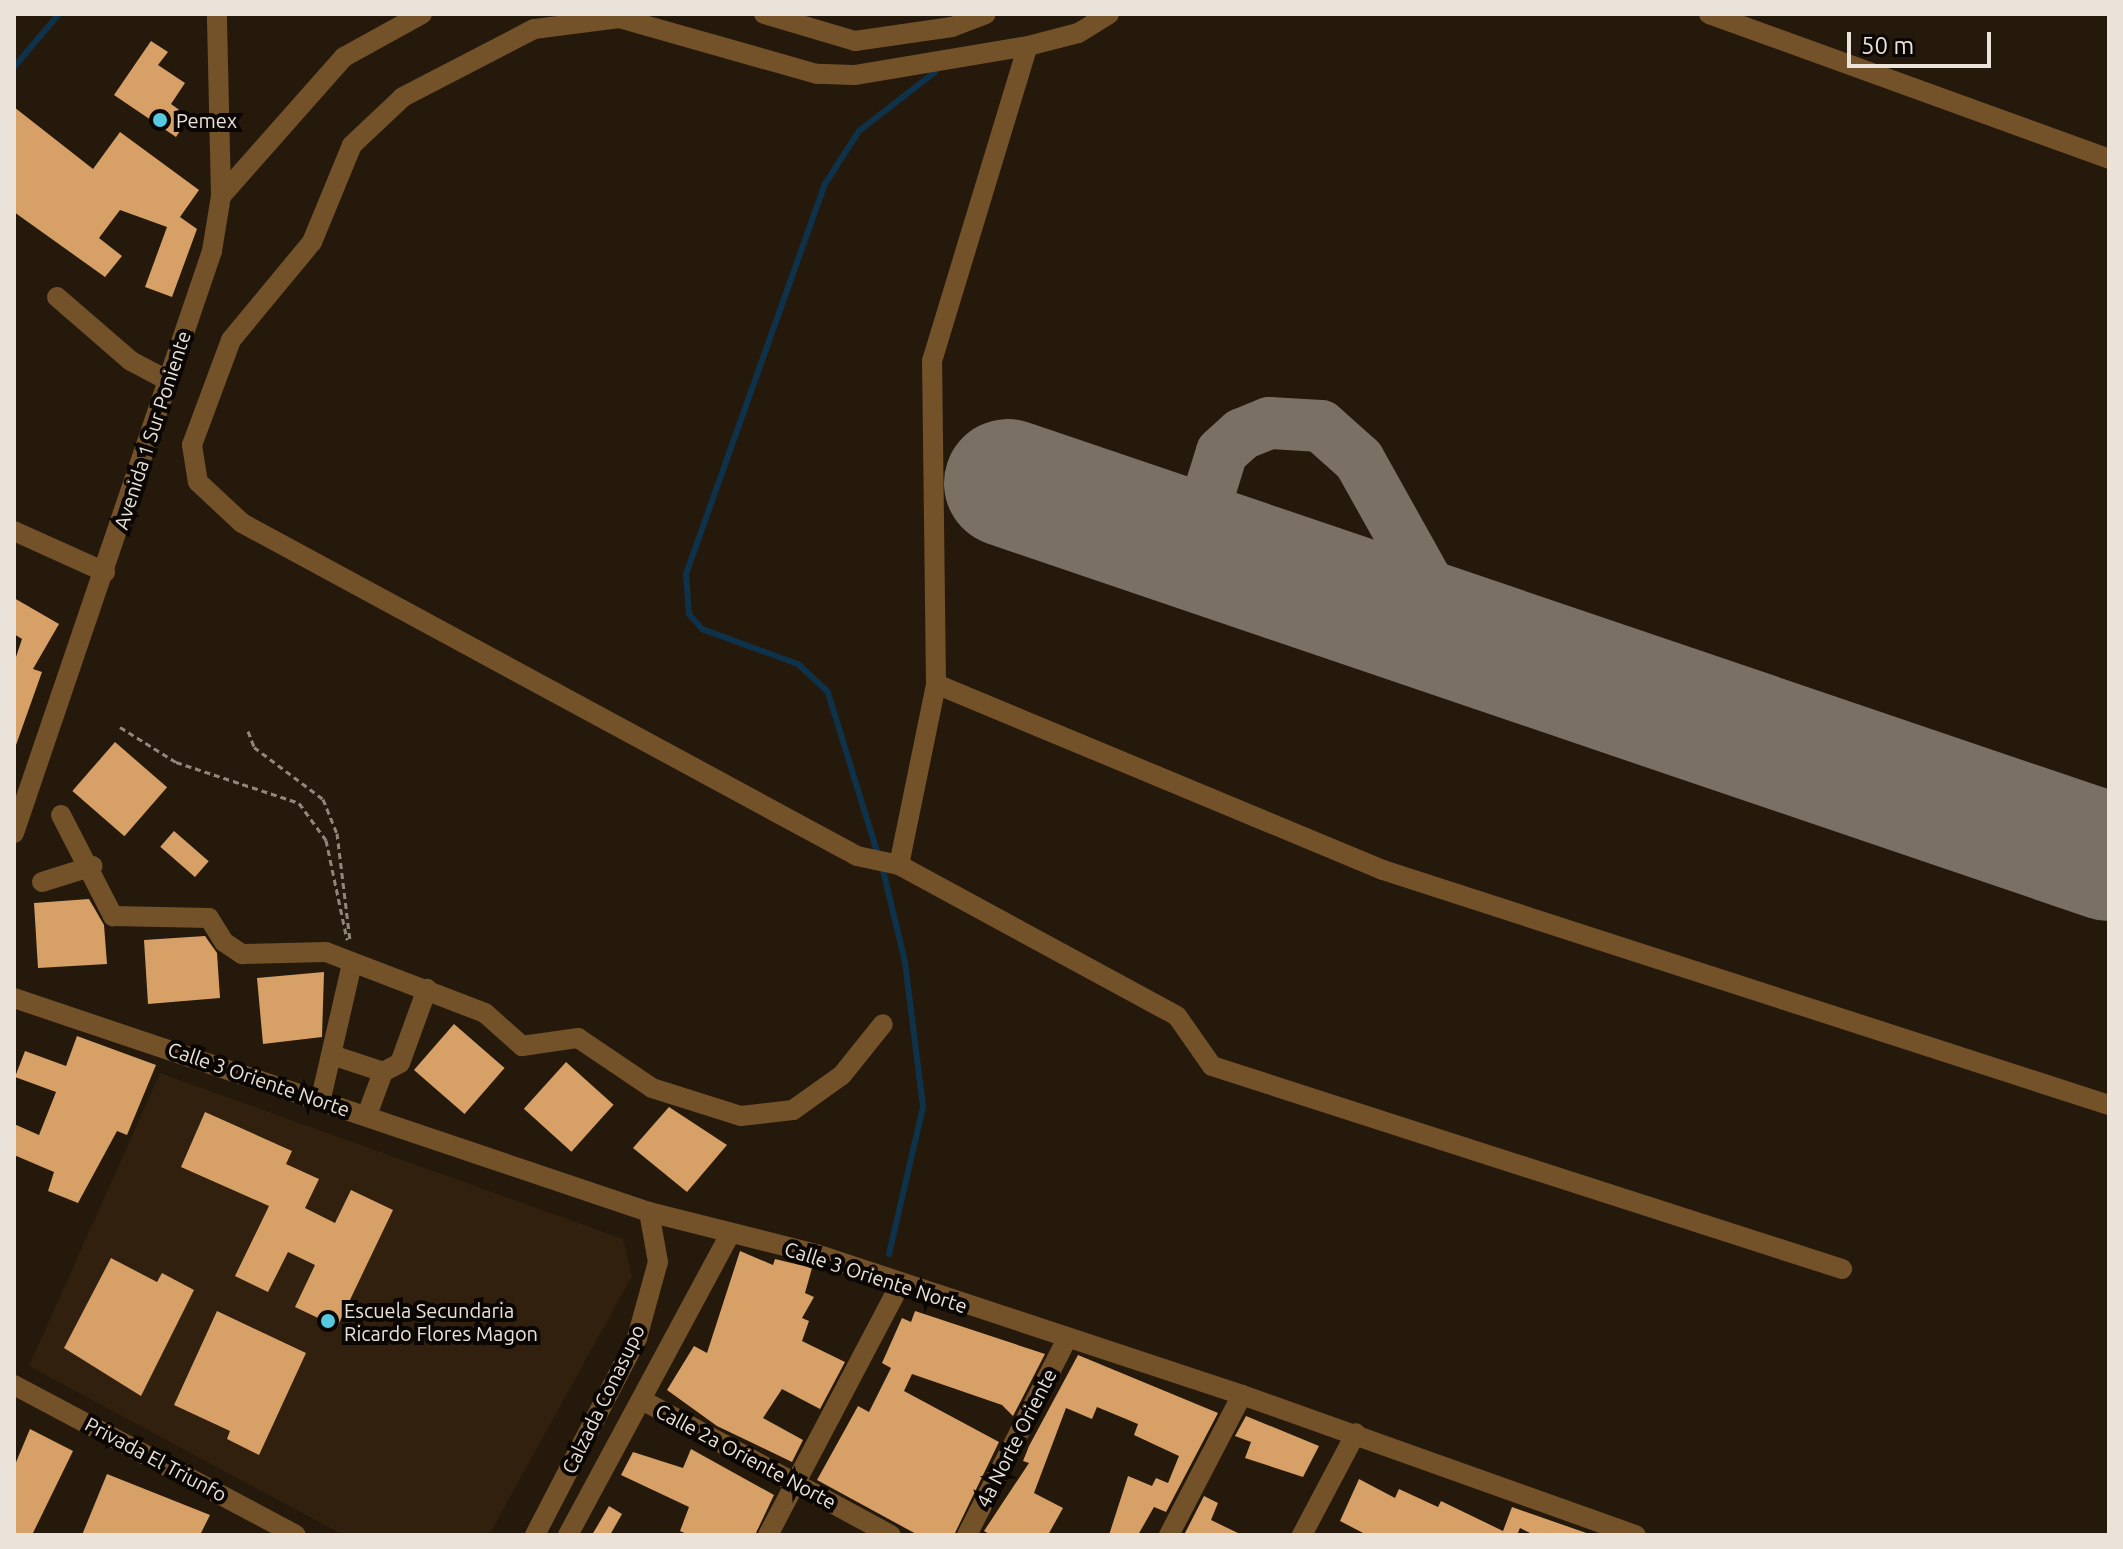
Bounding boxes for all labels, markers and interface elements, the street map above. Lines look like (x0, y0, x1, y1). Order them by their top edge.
scale bar (1851, 16, 1995, 66)
text: 50 m (1861, 32, 1914, 59)
place label: Pemex (176, 108, 237, 132)
marker: Pemex (151, 111, 169, 129)
street label: Avenida 1 Sur Poniente (109, 328, 195, 532)
street label: Calle 3 Oriente Norte (165, 1037, 353, 1121)
street label: Calle 3 Oriente Norte (782, 1236, 970, 1318)
place label: Escuela Secundaria Ricardo Flores Magon (344, 1298, 538, 1345)
marker: Escuela Secundaria Ricardo Flores Magon (319, 1312, 337, 1330)
street label: Calzada Conasupo (556, 1320, 650, 1478)
street label: 4a Norte Oriente (971, 1365, 1061, 1511)
street label: Calle 2a Oriente Norte (652, 1398, 840, 1514)
street label: Privada El Triunfo (81, 1412, 231, 1506)

